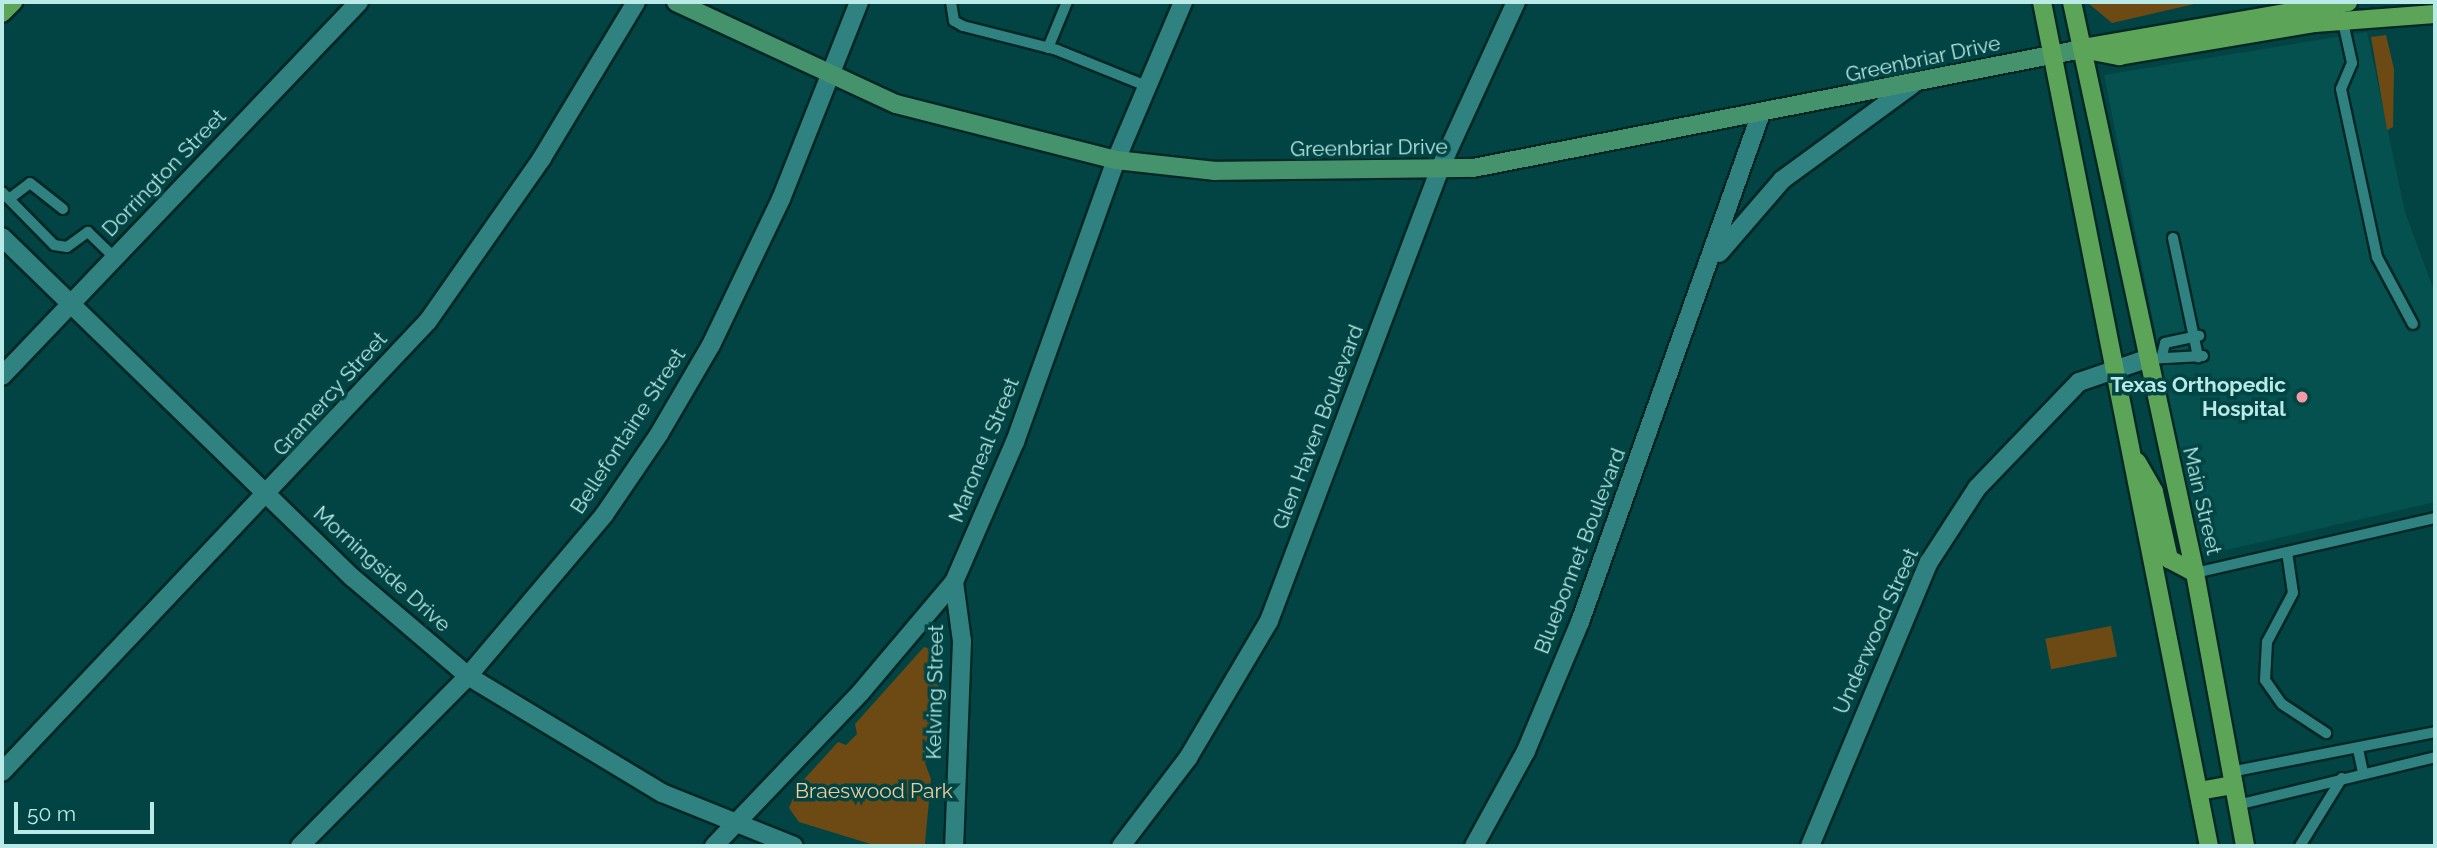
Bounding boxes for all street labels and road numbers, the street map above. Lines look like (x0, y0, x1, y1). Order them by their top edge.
street label: Greenbriar Drive (1843, 30, 2003, 88)
street label: Dorrington Street (97, 104, 231, 242)
street label: Greenbriar Drive (1290, 134, 1448, 162)
street label: Glen Haven Boulevard (1267, 321, 1369, 533)
street label: Gramercy Street (268, 327, 392, 461)
street label: Bellefontaine Street (565, 343, 691, 519)
street label: Maroneal Street (943, 374, 1025, 526)
street label: Bluebonnet Boulevard (1529, 445, 1631, 657)
street label: Main Street (2177, 445, 2227, 557)
street label: Morningside Drive (308, 501, 456, 637)
street label: Underwood Street (1828, 544, 1924, 718)
street label: Kelving Street (921, 624, 949, 760)

